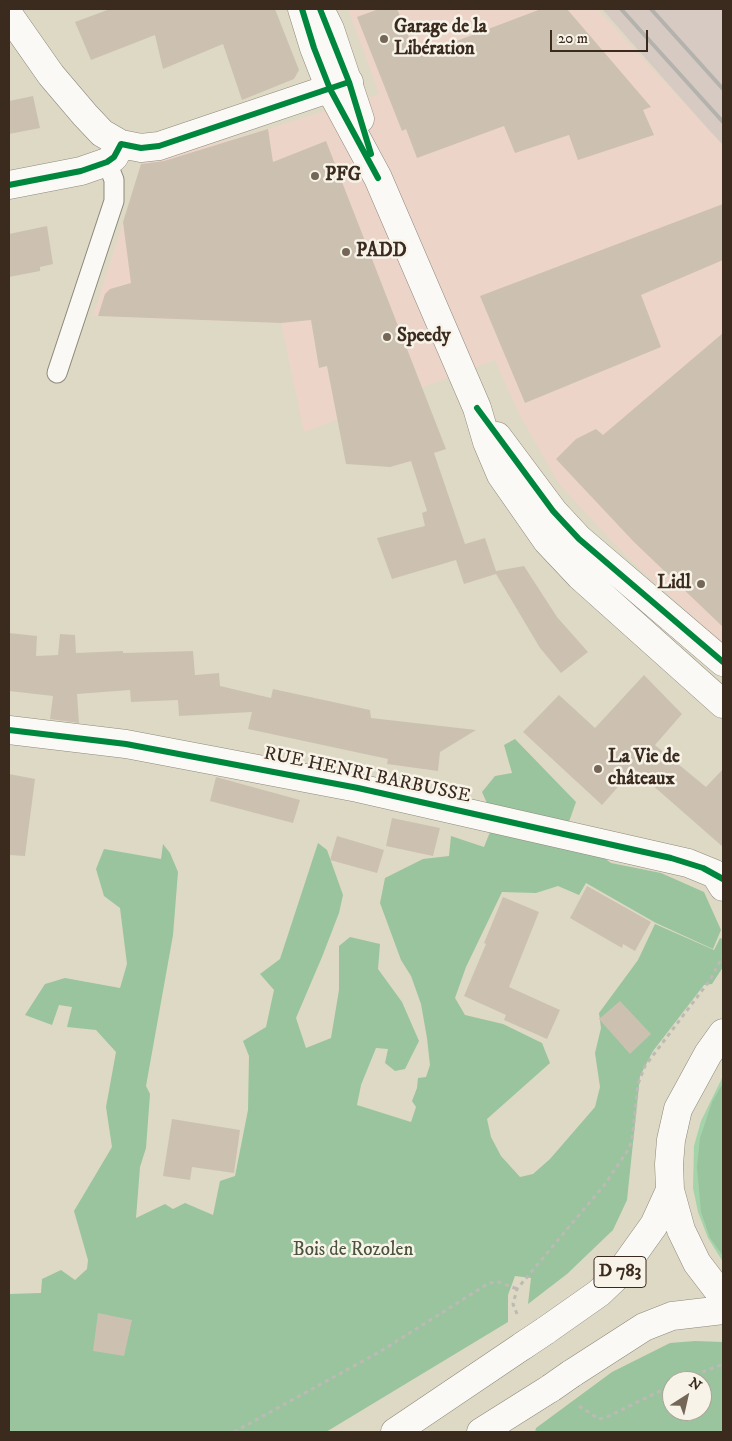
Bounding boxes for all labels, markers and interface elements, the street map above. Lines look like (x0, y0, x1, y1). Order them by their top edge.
place label: Garage de la Libération (394, 17, 487, 61)
scale bar (552, 20, 650, 52)
text: 20 m (558, 29, 588, 48)
marker: Garage de la Libération (378, 33, 390, 45)
place label: PFG (325, 165, 361, 187)
marker: PFG (309, 170, 321, 182)
place label: PADD (356, 241, 407, 263)
marker: PADD (340, 246, 352, 258)
place label: Speedy (397, 326, 451, 348)
marker: Speedy (381, 331, 393, 343)
place label: Lidl (657, 573, 691, 595)
marker: Lidl (695, 578, 707, 590)
street label: RUE HENRI BARBUSSE (262, 743, 472, 809)
place label: La Vie de châteaux (608, 747, 680, 791)
marker: La Vie de châteaux (592, 763, 604, 775)
park label: Bois de Rozolen (293, 1240, 413, 1262)
road number: D 783 (594, 1256, 646, 1288)
north arrow (662, 1371, 712, 1421)
text: N (685, 1374, 705, 1395)

